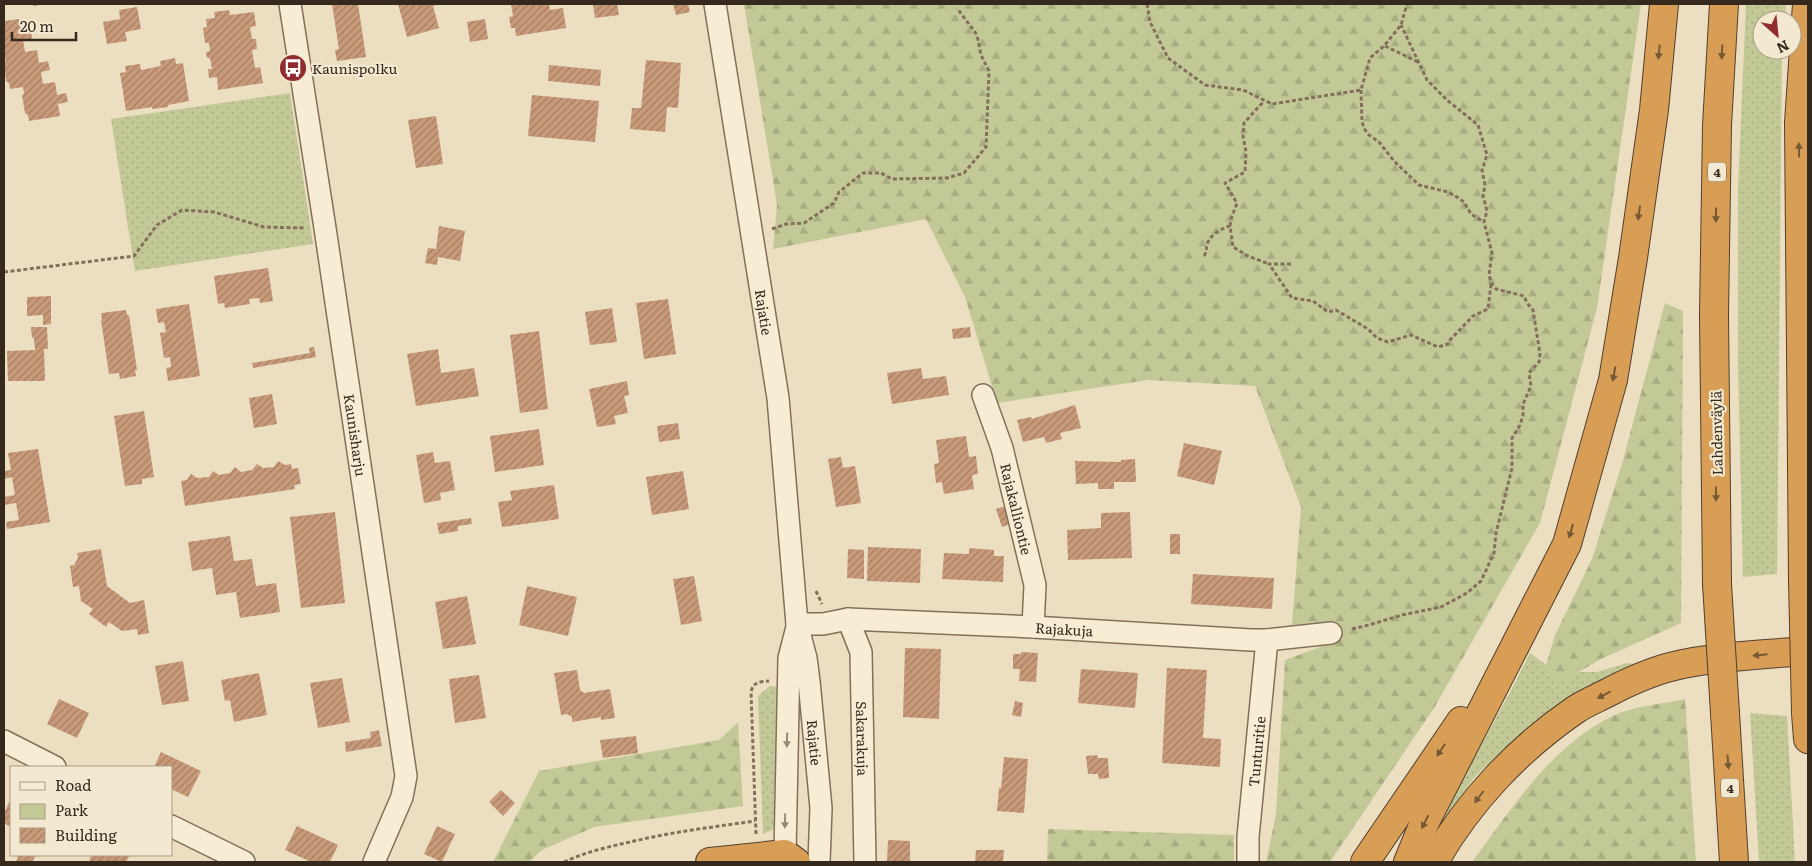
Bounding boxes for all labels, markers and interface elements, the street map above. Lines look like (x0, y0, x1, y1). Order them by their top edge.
scale bar (12, 10, 76, 42)
north arrow (1752, 10, 1802, 60)
text: 20 m (20, 14, 54, 37)
text: N (1773, 36, 1793, 59)
one-way arrow (1655, 45, 1663, 61)
one-way arrow (1717, 45, 1725, 61)
bus stop icon: Kaunispolku (278, 53, 308, 83)
place label: Kaunispolku (312, 58, 397, 78)
one-way arrow (1795, 142, 1803, 158)
road number: 4 (1708, 162, 1726, 182)
one-way arrow (1635, 206, 1643, 222)
one-way arrow (1712, 207, 1720, 223)
street label: Rajatie (751, 288, 778, 336)
one-way arrow (1609, 366, 1617, 382)
street label: Lahdenväylä (1705, 390, 1727, 475)
street label: Kaunisharju (340, 392, 372, 478)
street label: Rajakalliontie (996, 461, 1037, 557)
one-way arrow (1712, 487, 1720, 503)
one-way arrow (1567, 523, 1575, 538)
street label: Rajakuja (1035, 617, 1094, 641)
one-way arrow (1751, 651, 1767, 659)
one-way arrow (1597, 690, 1611, 699)
street label: Sakarakuja (852, 701, 873, 777)
street label: Tunturitie (1243, 715, 1270, 788)
street label: Rajatie (803, 719, 827, 766)
one-way arrow (783, 732, 791, 748)
one-way arrow (1436, 743, 1446, 757)
one-way arrow (1724, 754, 1732, 770)
legend (10, 766, 172, 856)
text: Road (55, 773, 91, 796)
road number: 4 (1721, 778, 1739, 798)
one-way arrow (1474, 790, 1485, 803)
text: Park (55, 798, 89, 821)
one-way arrow (781, 813, 789, 829)
one-way arrow (1421, 815, 1429, 829)
text: Building (55, 823, 117, 846)

